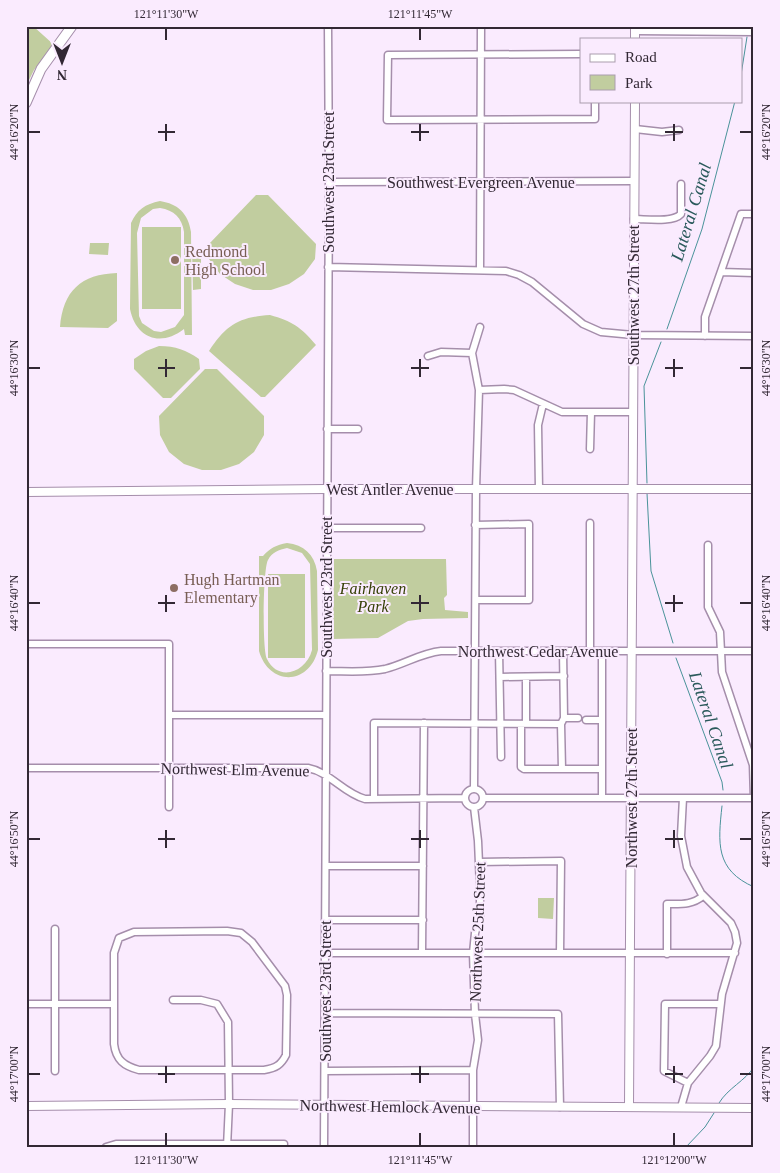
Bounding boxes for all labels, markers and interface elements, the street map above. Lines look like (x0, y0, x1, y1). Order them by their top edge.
text: 121°11'30"W (134, 7, 199, 21)
text: 121°11'45"W (388, 7, 453, 21)
north arrow (38, 38, 88, 88)
legend (580, 38, 742, 102)
text: Road (625, 49, 657, 65)
text: N (57, 67, 67, 82)
text: Park (625, 75, 653, 91)
text: 44°16'20"N (7, 103, 21, 160)
text: 44°16'20"N (759, 103, 773, 160)
street label: Southwest 23rd Street (320, 111, 337, 253)
water label: Lateral Canal (666, 161, 715, 264)
street label: Southwest Evergreen Avenue (387, 174, 575, 192)
street label: Southwest 27th Street (625, 224, 642, 365)
place label: Redmond High School (185, 243, 266, 279)
marker: Redmond High School (169, 254, 181, 266)
text: 44°16'30"N (7, 339, 21, 396)
text: 44°16'30"N (759, 339, 773, 396)
street label: West Antler Avenue (326, 481, 454, 498)
street label: Southwest 23rd Street (318, 516, 335, 658)
place label: Hugh Hartman Elementary (184, 571, 280, 607)
text: 44°16'40"N (7, 574, 21, 631)
text: 44°16'40"N (759, 574, 773, 631)
park label: Fairhaven Park (339, 580, 406, 615)
marker: Hugh Hartman Elementary (168, 582, 180, 594)
street label: Northwest Cedar Avenue (458, 643, 618, 660)
water label: Lateral Canal (685, 668, 737, 771)
street label: Northwest 27th Street (623, 727, 640, 868)
street label: Northwest Elm Avenue (160, 760, 310, 779)
text: 44°16'50"N (7, 810, 21, 867)
text: 44°16'50"N (759, 810, 773, 867)
street label: Northwest 25th Street (467, 861, 488, 1002)
street label: Southwest 23rd Street (317, 920, 334, 1062)
text: 44°17'00"N (7, 1045, 21, 1102)
text: 44°17'00"N (759, 1045, 773, 1102)
street label: Northwest Hemlock Avenue (299, 1096, 481, 1117)
text: 121°11'30"W (134, 1153, 199, 1167)
text: 121°11'45"W (388, 1153, 453, 1167)
text: 121°12'00"W (641, 1153, 707, 1167)

